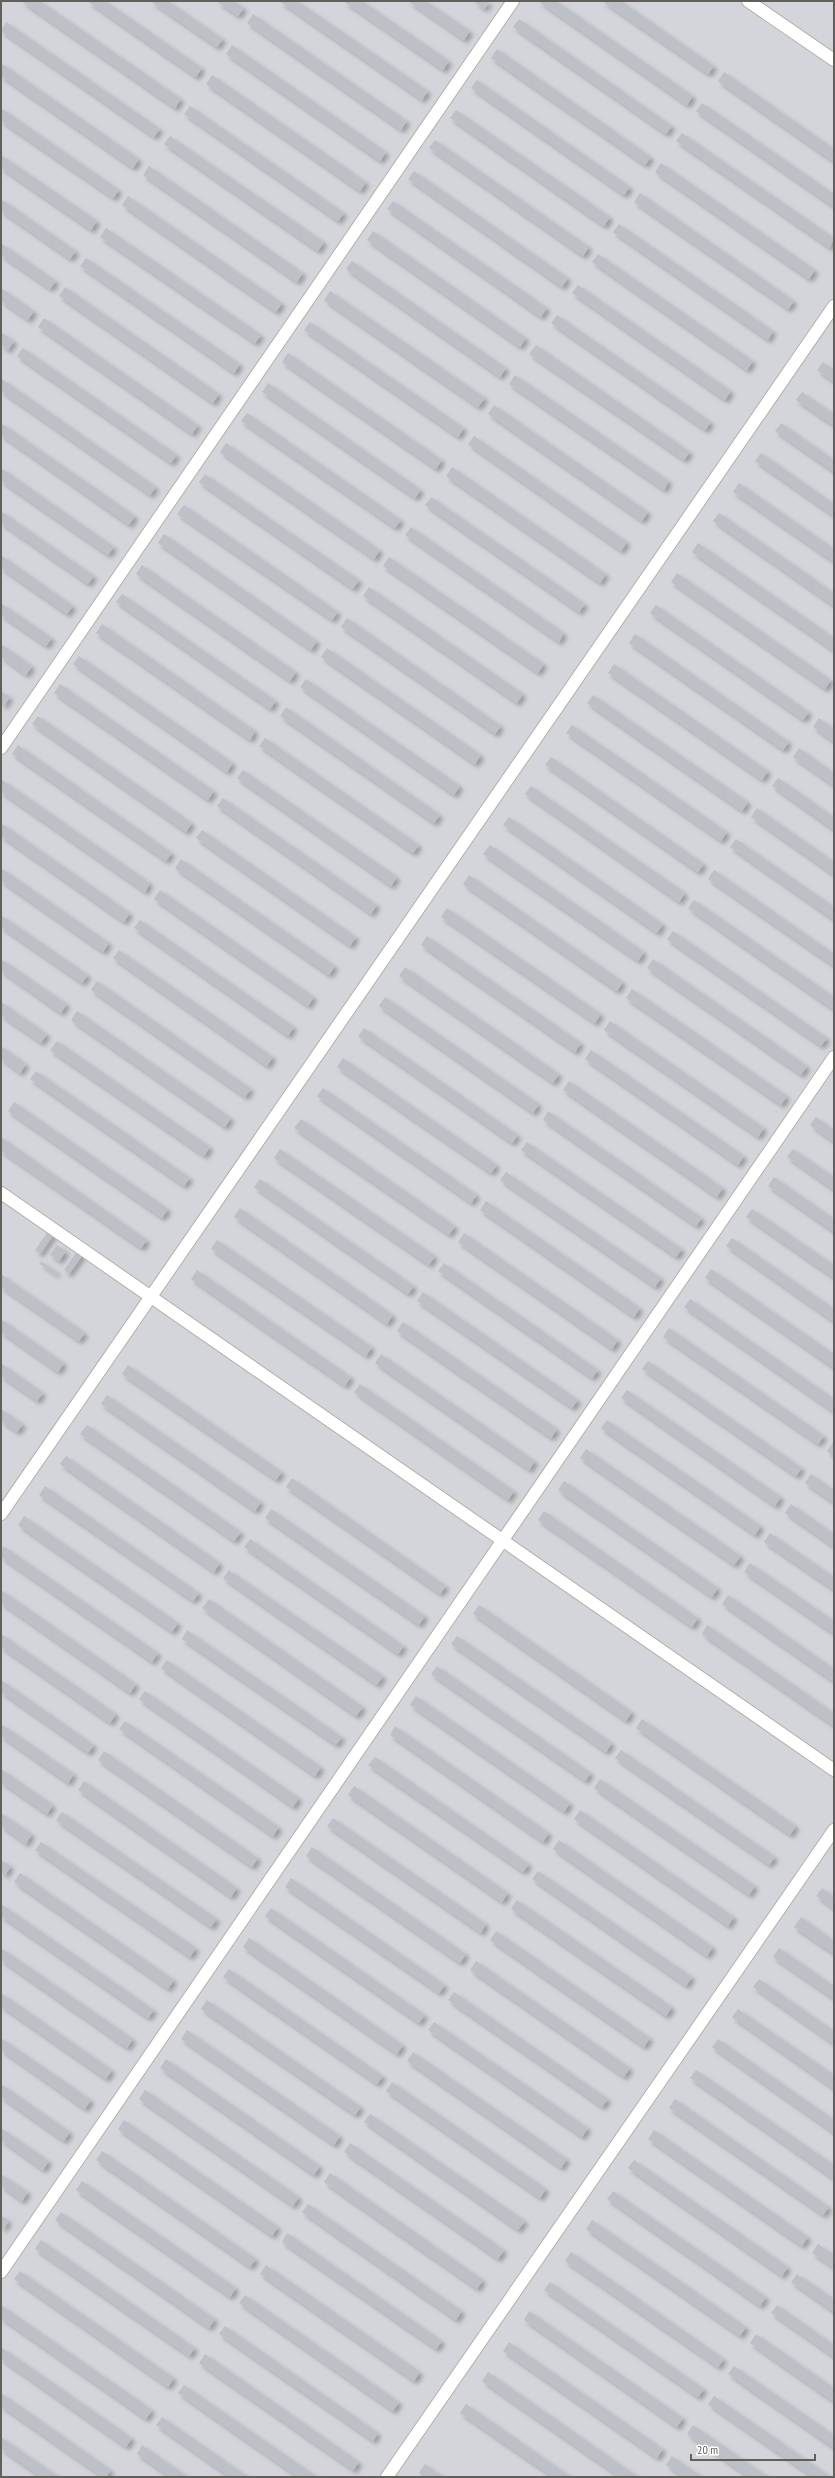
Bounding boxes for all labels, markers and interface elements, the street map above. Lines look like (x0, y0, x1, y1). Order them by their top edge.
scale bar (691, 2436, 815, 2462)
text: 20 m (697, 2442, 718, 2457)

